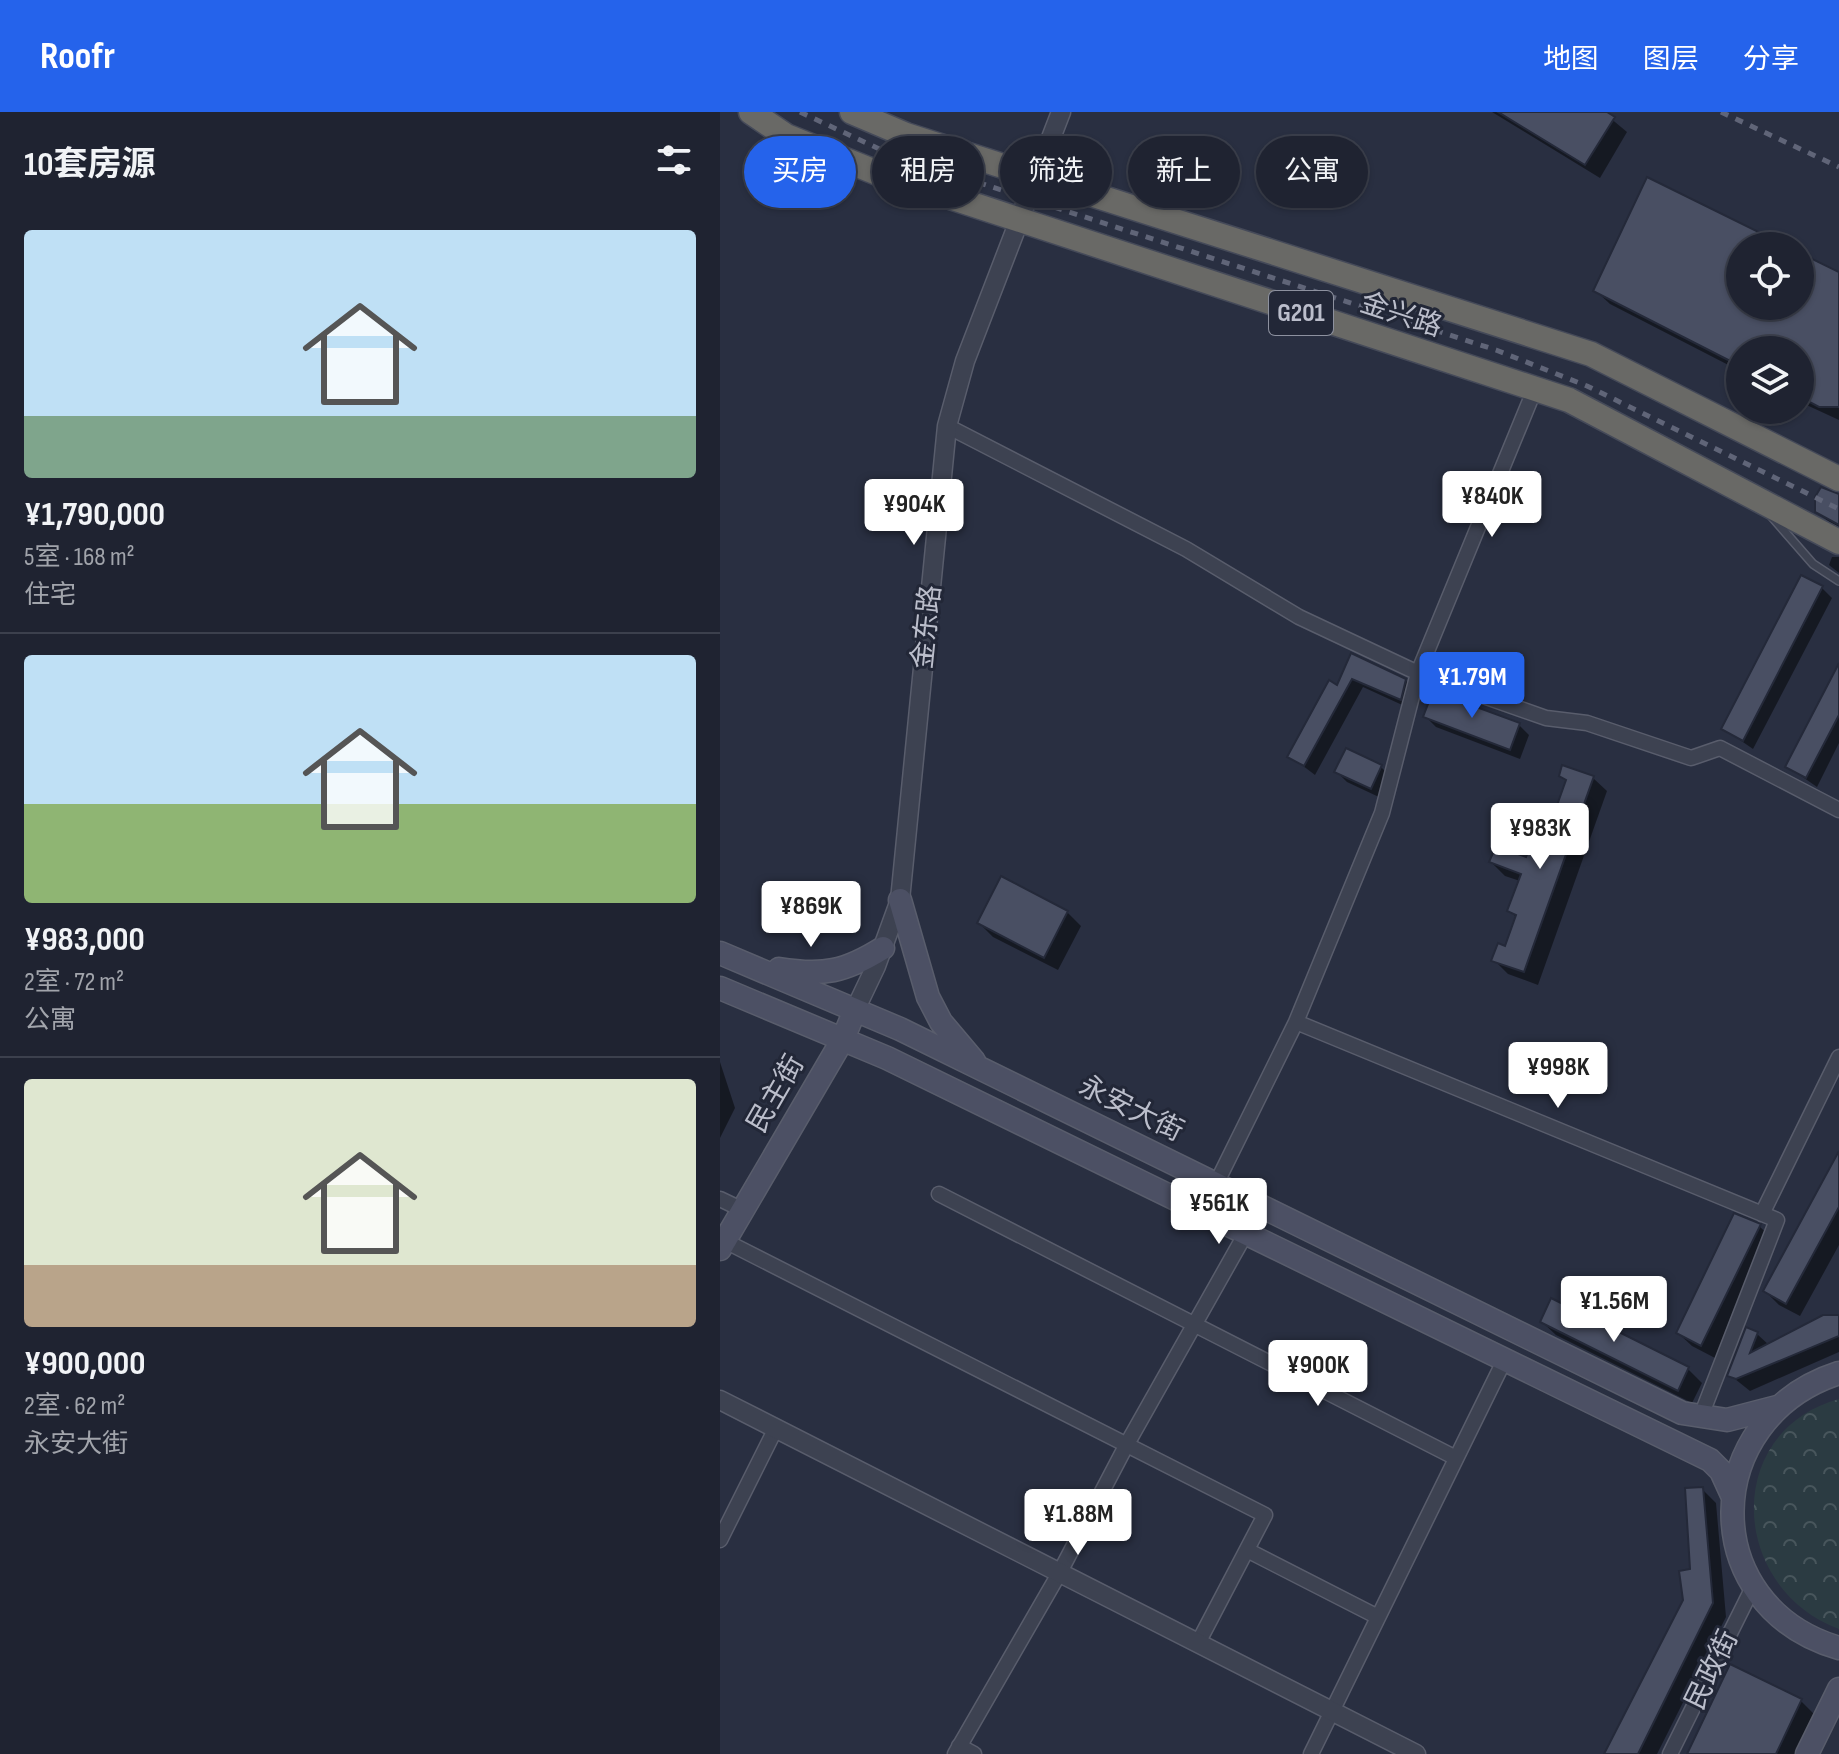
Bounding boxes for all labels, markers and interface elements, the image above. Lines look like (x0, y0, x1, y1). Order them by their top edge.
text: Roofr (40, 34, 115, 79)
text: 地图 (1543, 43, 1599, 76)
text: 图层 (1643, 43, 1699, 76)
text: 分享 (1743, 43, 1799, 76)
chip: 买房 (744, 136, 856, 208)
chip: 租房 (872, 136, 984, 208)
chip: 筛选 (1000, 136, 1112, 208)
chip: 新上 (1128, 136, 1240, 208)
chip: 公寓 (1256, 136, 1368, 208)
icon: filters (652, 138, 696, 182)
text: 10套房源 (24, 144, 156, 185)
map controls (1726, 232, 1814, 424)
button: locate (1726, 232, 1814, 320)
icon: home (288, 282, 432, 426)
street label: 金兴路 (1356, 286, 1446, 344)
road number: G201 (1269, 291, 1333, 335)
button: layers (1726, 336, 1814, 424)
pin: ¥840K (1436, 471, 1548, 539)
pin: ¥904K (858, 479, 970, 547)
text: ¥840K (1460, 481, 1524, 512)
text: ¥904K (883, 489, 945, 520)
text: ¥1,790,000 (24, 494, 165, 535)
text: 5室 · 168 m² (24, 542, 135, 573)
text: 住宅 (24, 580, 76, 611)
street label: 金东路 (906, 583, 948, 671)
pin: ¥1.79M (1407, 652, 1537, 720)
text: ¥1.79M (1437, 662, 1507, 693)
icon: home (288, 707, 432, 851)
pin: ¥983K (1484, 803, 1596, 871)
text: ¥983K (1509, 813, 1571, 844)
pin: ¥869K (755, 881, 867, 949)
text: ¥869K (780, 891, 842, 922)
text: ¥983,000 (24, 919, 145, 960)
text: 2室 · 72 m² (24, 967, 124, 998)
text: 公寓 (24, 1005, 76, 1036)
pin: ¥998K (1502, 1042, 1614, 1110)
street label: 民主街 (741, 1049, 811, 1139)
text: ¥998K (1526, 1052, 1590, 1083)
street label: 永安大街 (1073, 1070, 1189, 1148)
icon: home (288, 1131, 432, 1275)
pin: ¥561K (1163, 1178, 1275, 1246)
text: ¥561K (1189, 1188, 1249, 1219)
pin: ¥1.56M (1549, 1276, 1679, 1344)
text: ¥1.56M (1579, 1286, 1649, 1317)
pin: ¥900K (1262, 1340, 1374, 1408)
text: ¥900,000 (24, 1343, 145, 1384)
text: ¥900K (1286, 1350, 1350, 1381)
text: 2室 · 62 m² (24, 1391, 125, 1422)
text: 永安大街 (24, 1429, 128, 1460)
pin: ¥1.88M (1013, 1489, 1143, 1557)
text: ¥1.88M (1042, 1499, 1114, 1530)
street label: 民政街 (1679, 1625, 1745, 1715)

